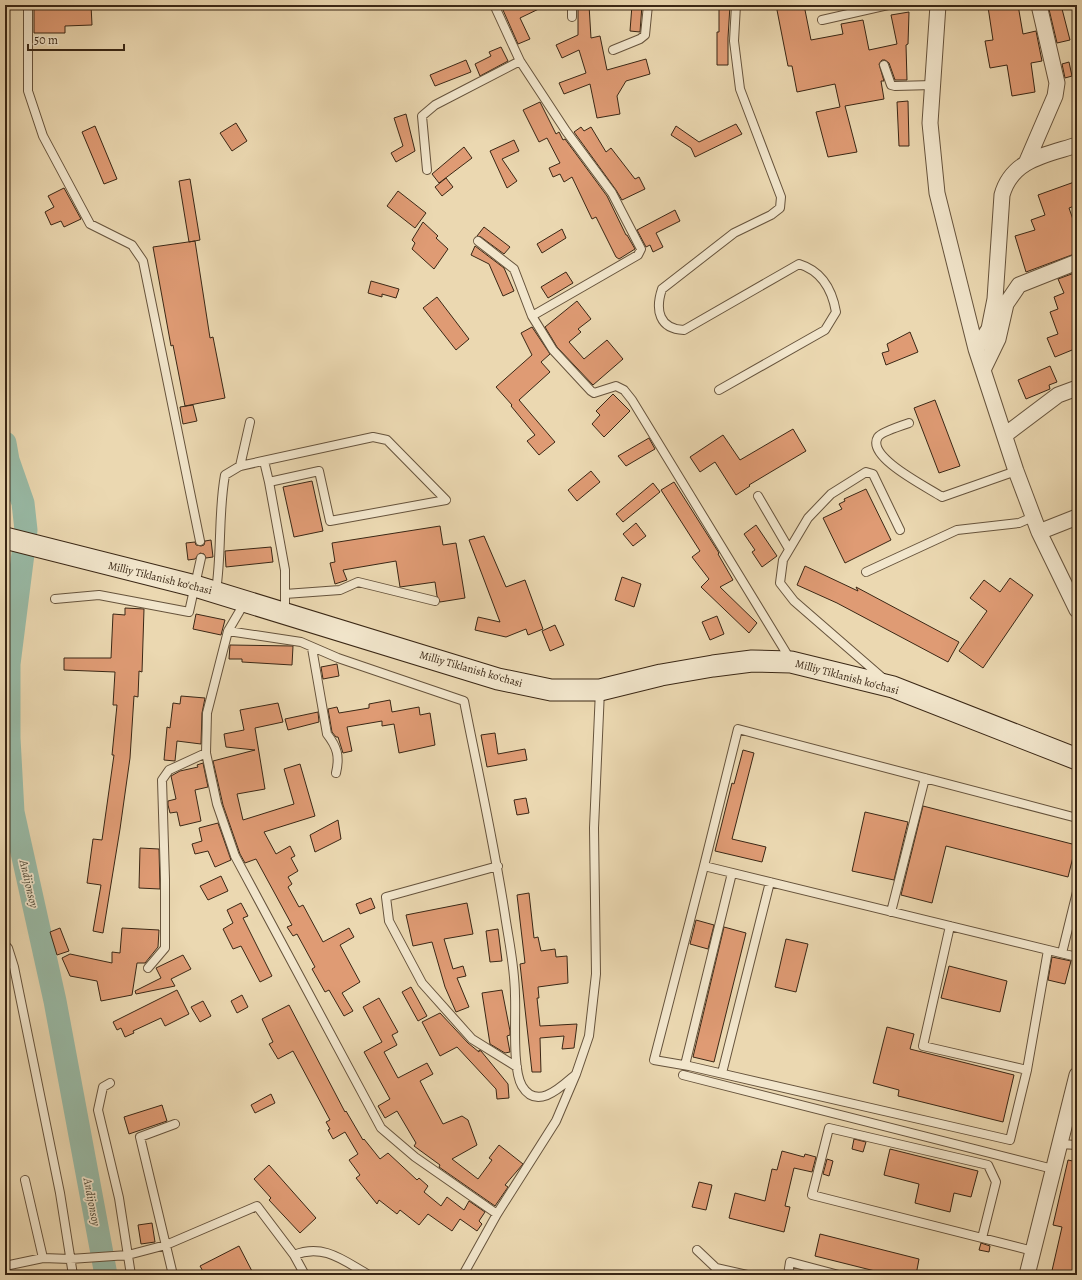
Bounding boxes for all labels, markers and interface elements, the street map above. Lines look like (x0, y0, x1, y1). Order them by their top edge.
scale bar (28, 26, 124, 52)
text: 50 m (34, 32, 58, 48)
street label: Milliy Tiklanish ko'chasi (106, 558, 214, 598)
street label: Milliy Tiklanish ko'chasi (418, 647, 524, 691)
street label: Milliy Tiklanish ko'chasi (794, 656, 900, 698)
water label: Andijonsoy (15, 857, 42, 910)
water label: Andijonsoy (79, 1175, 105, 1228)

